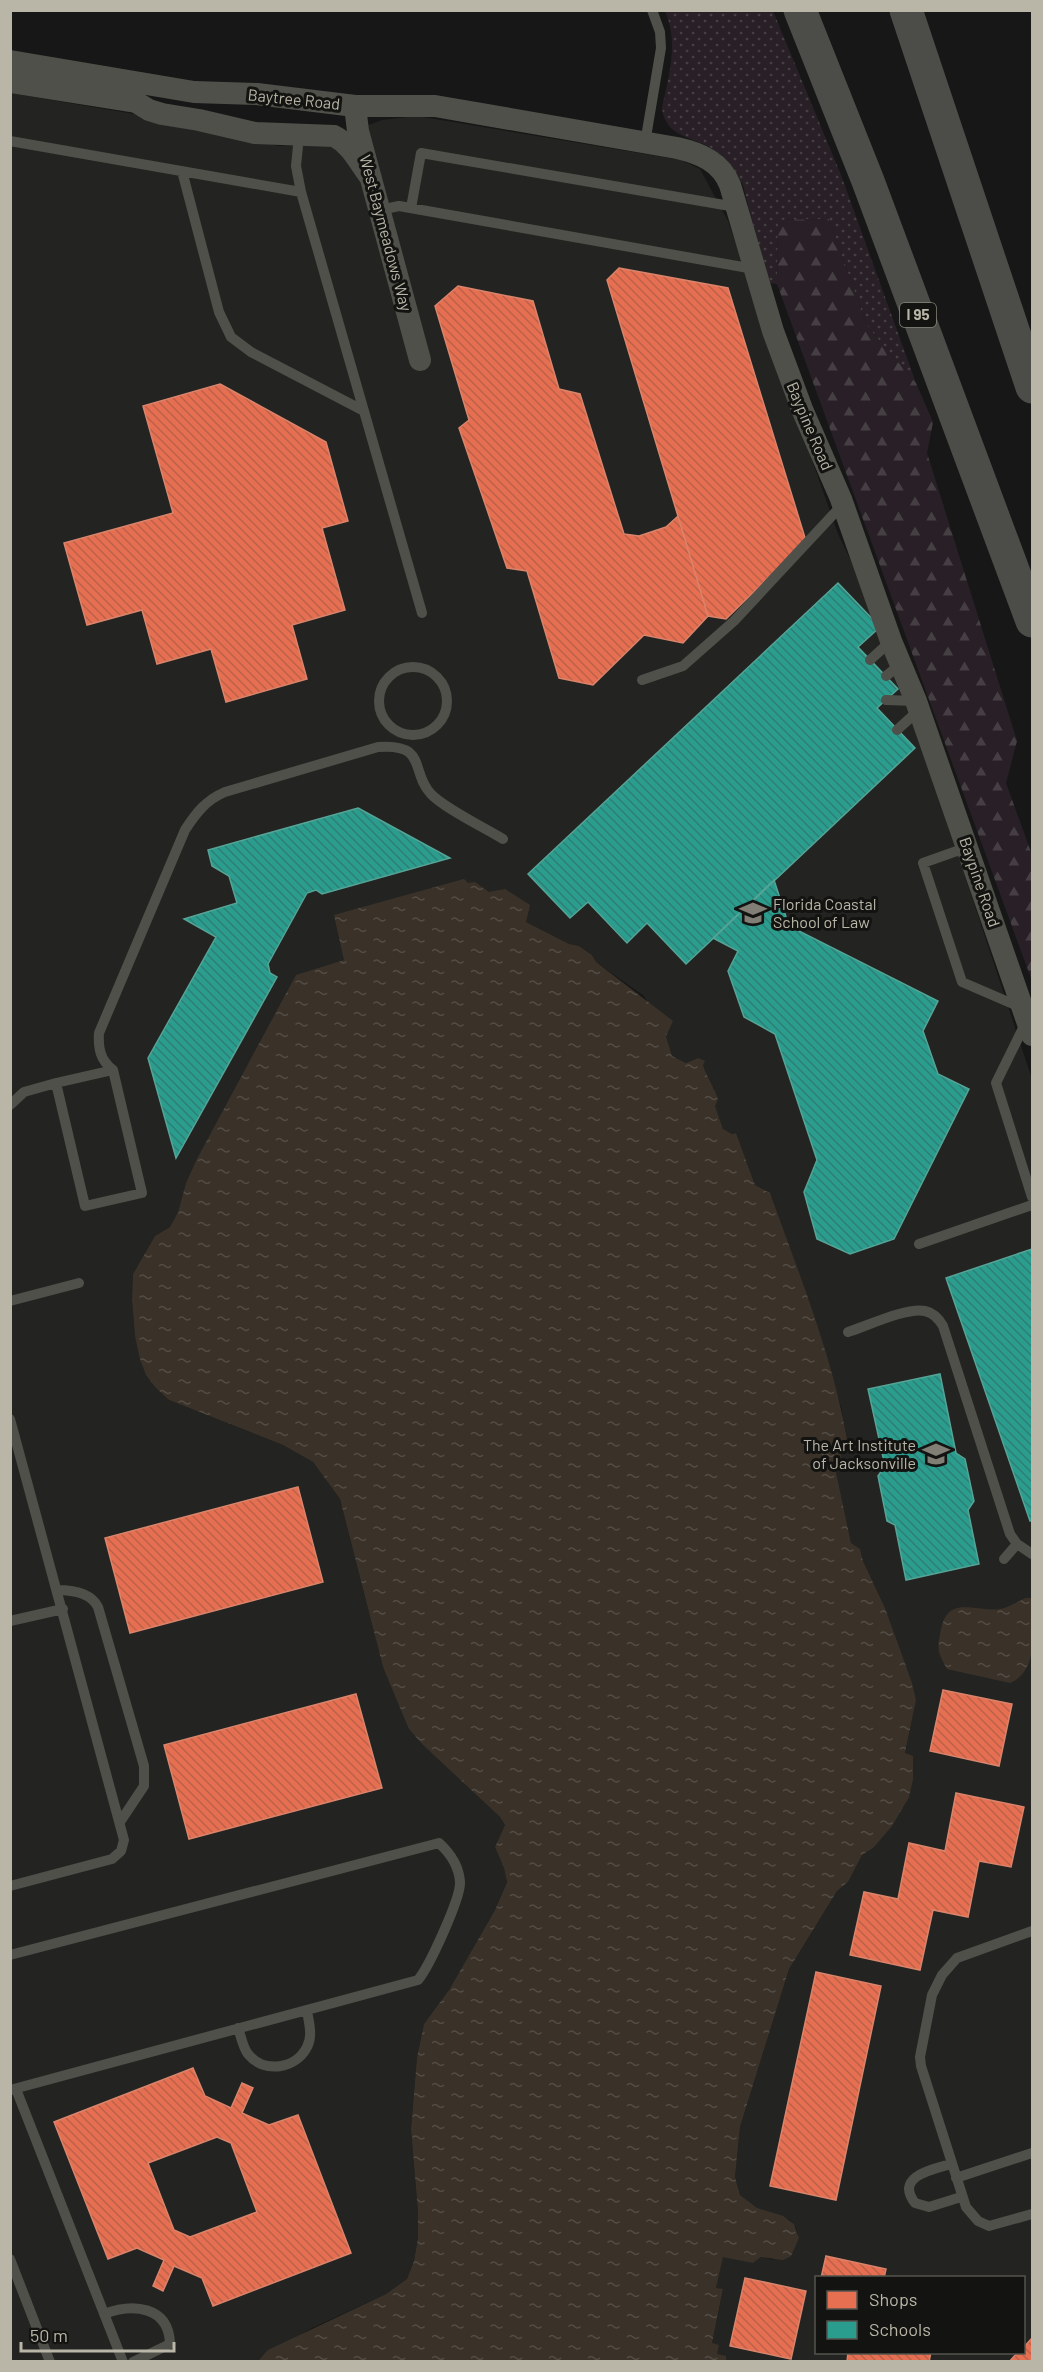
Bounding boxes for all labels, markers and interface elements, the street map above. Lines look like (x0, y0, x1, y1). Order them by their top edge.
street label: Baytree Road (247, 84, 341, 113)
street label: West Baymeadows Way (356, 153, 417, 314)
road number: I 95 (900, 303, 936, 327)
street label: Baypine Road (783, 379, 838, 473)
street label: Baypine Road (956, 834, 1005, 929)
place label: Florida Coastal School of Law (773, 894, 876, 931)
school or university icon: Florida Coastal School of Law (738, 898, 768, 928)
place label: The Art Institute of Jacksonville (803, 1435, 916, 1472)
school or university icon: The Art Institute of Jacksonville (921, 1439, 951, 1469)
legend (815, 2276, 1025, 2354)
text: Shops (869, 2288, 918, 2310)
scale bar (21, 2315, 174, 2353)
text: Schools (869, 2318, 931, 2340)
text: 50 m (30, 2324, 68, 2346)

